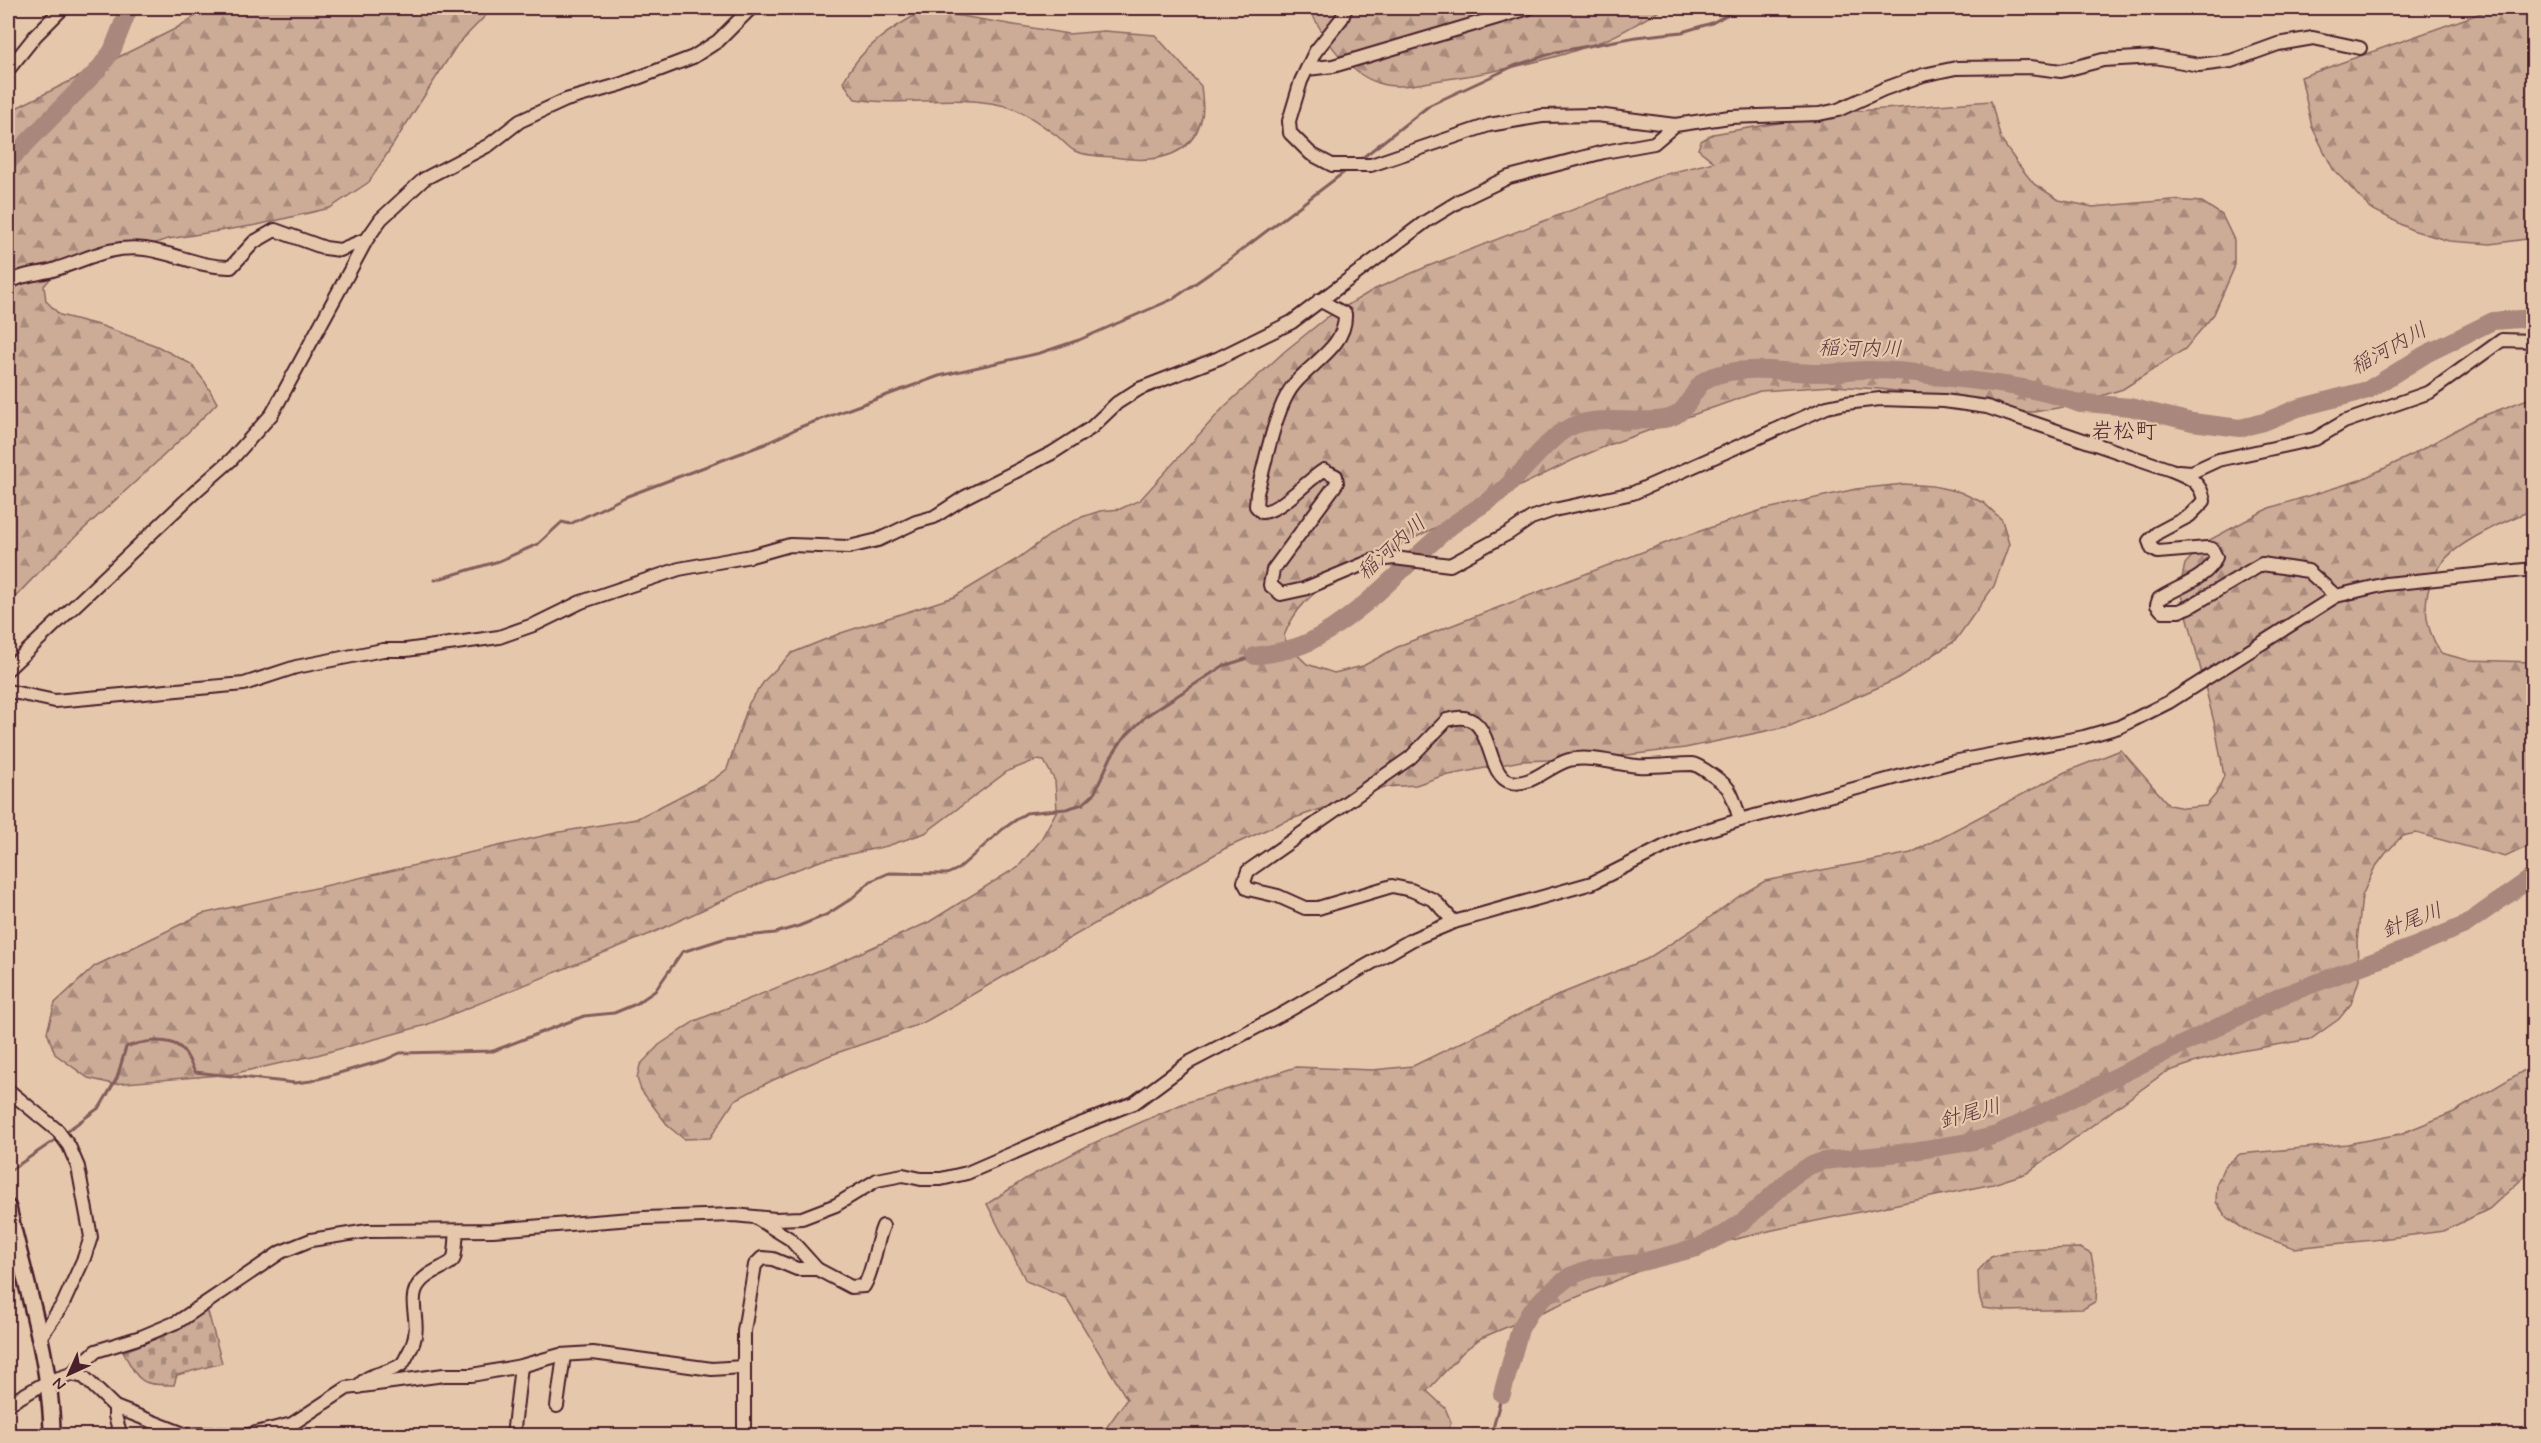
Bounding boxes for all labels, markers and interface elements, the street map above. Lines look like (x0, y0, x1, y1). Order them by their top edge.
water label: 稲河内川 (2345, 316, 2433, 382)
water label: 稲河内川 (1818, 334, 1902, 364)
district label: 岩松町 (2091, 418, 2157, 446)
water label: 稲河内川 (1351, 509, 1433, 587)
water label: 針尾川 (2378, 897, 2446, 945)
water label: 針尾川 (1936, 1092, 2004, 1136)
north arrow (39, 1344, 99, 1404)
text: N (48, 1372, 71, 1395)

